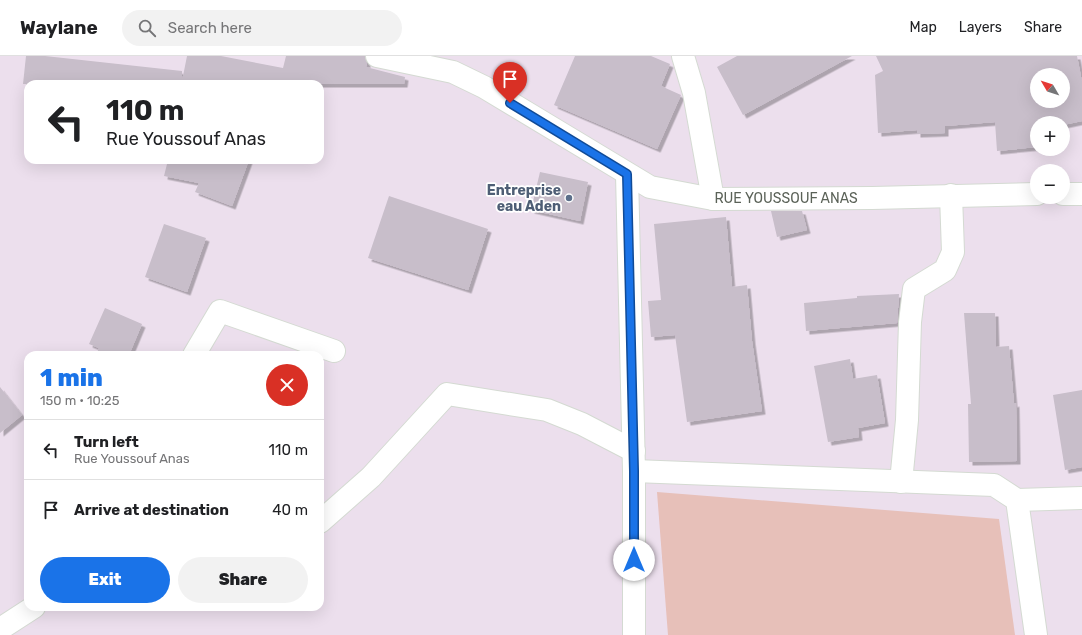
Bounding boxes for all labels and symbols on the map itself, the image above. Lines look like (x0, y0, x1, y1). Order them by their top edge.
pin (493, 62, 527, 103)
north arrow (1030, 68, 1070, 108)
place label: Entreprise eau Aden (487, 182, 561, 215)
street label: RUE YOUSSOUF ANAS (714, 190, 858, 207)
marker: Entreprise eau Aden (564, 193, 574, 203)
position arrow (613, 539, 655, 581)

